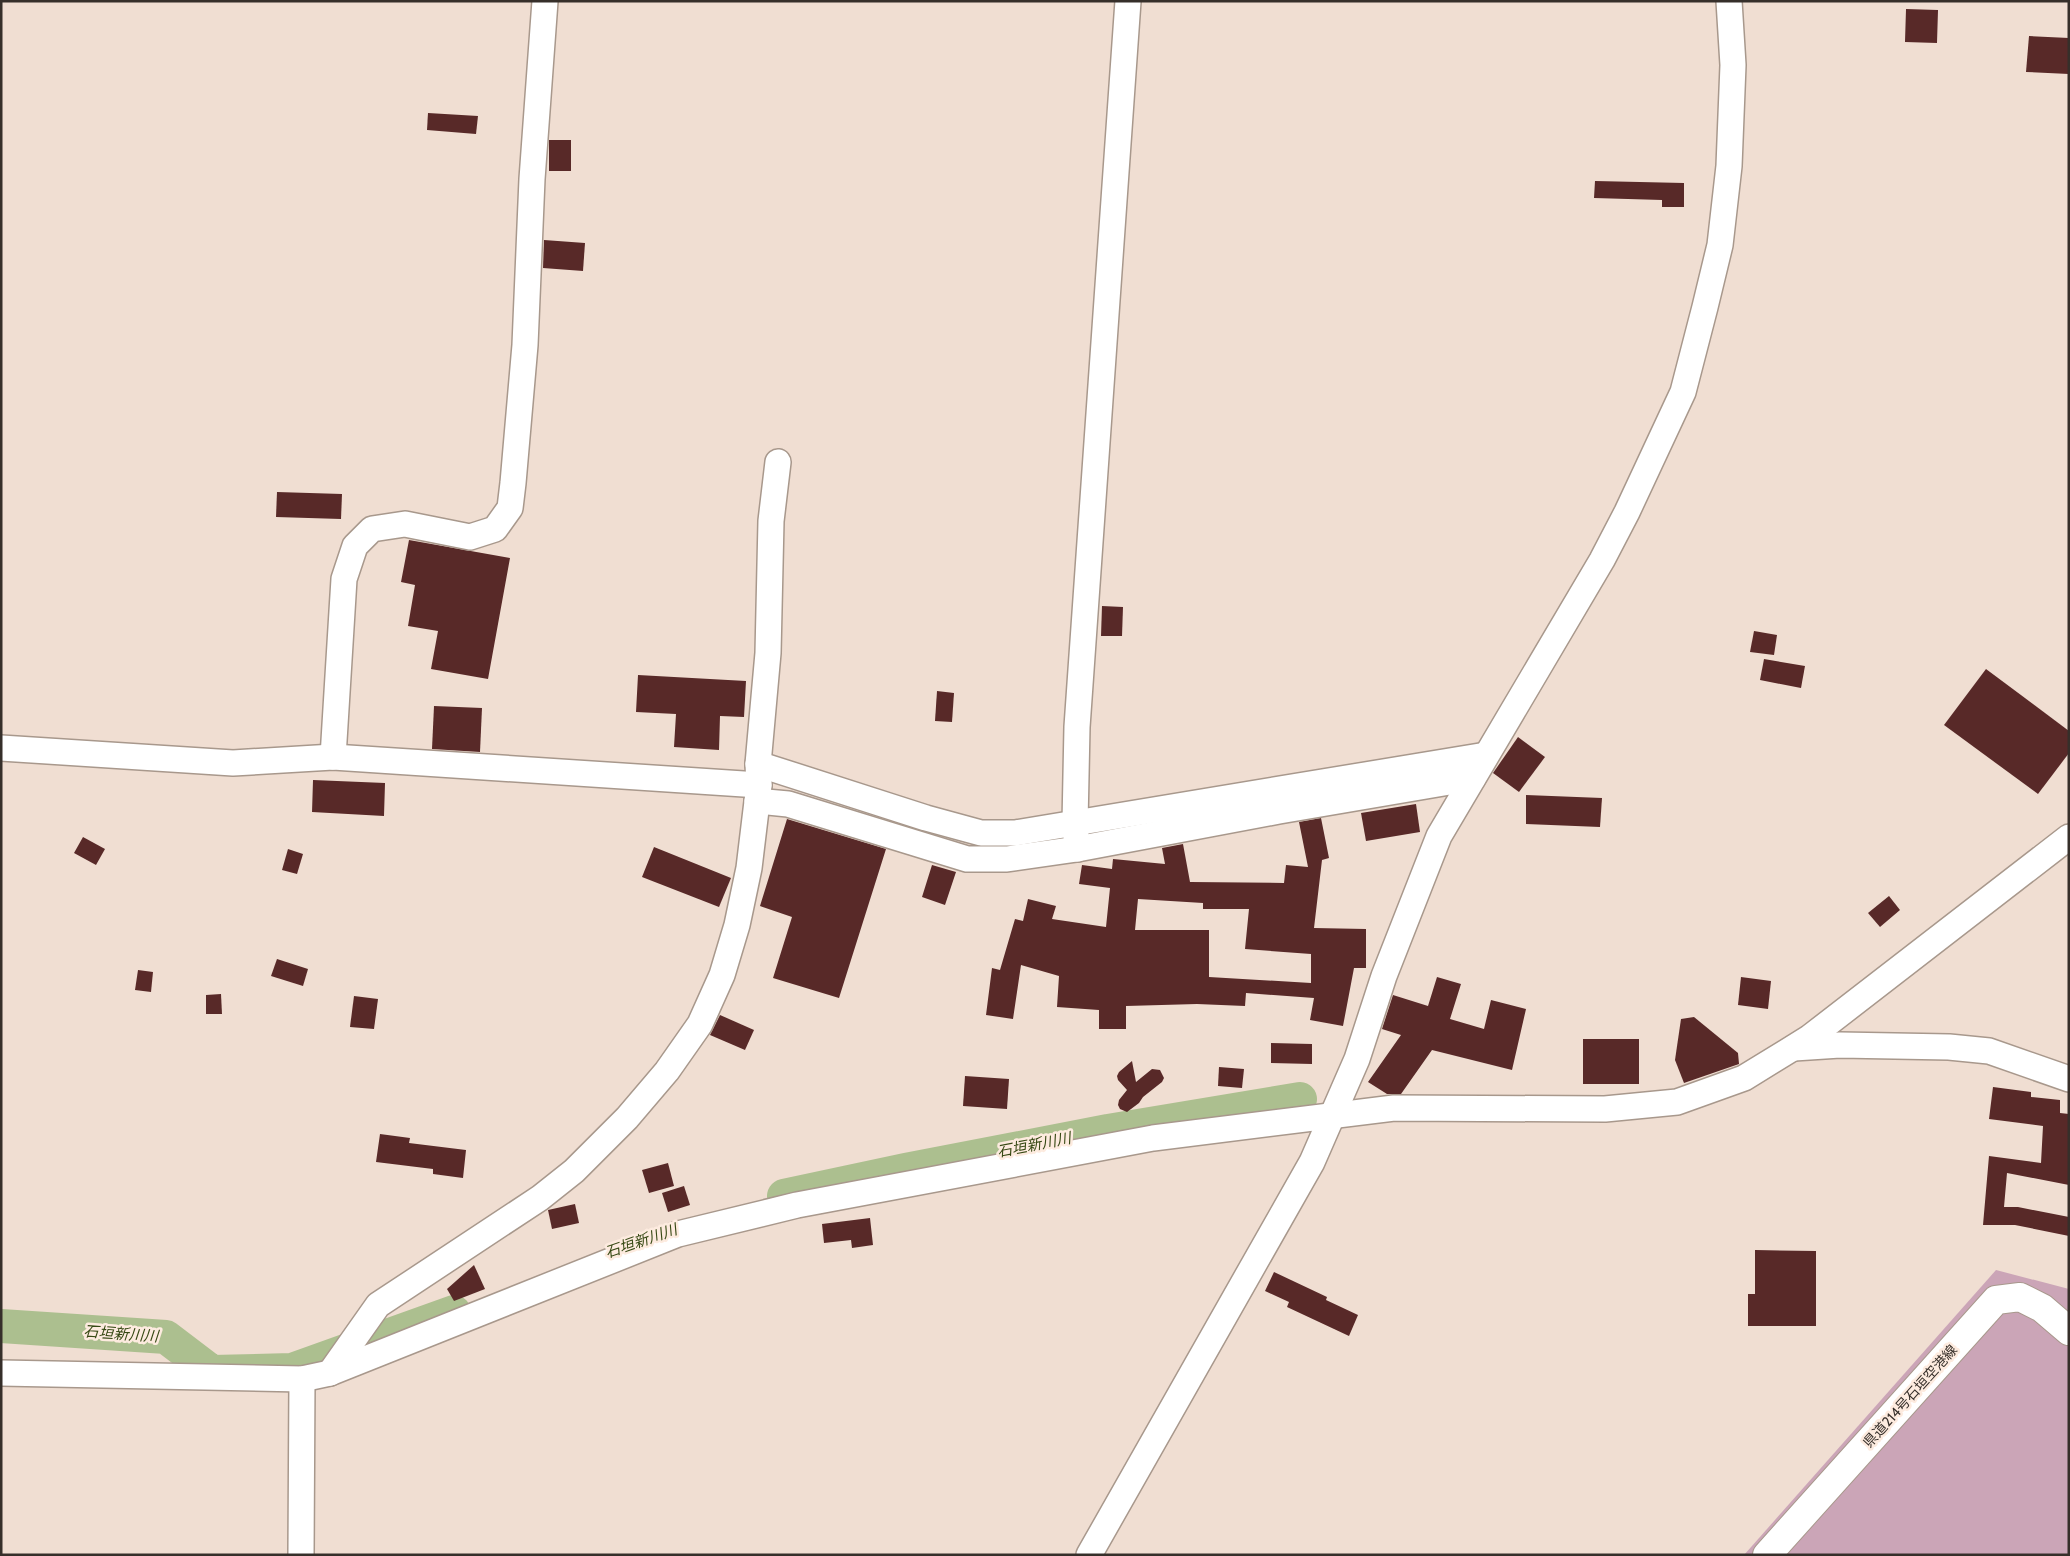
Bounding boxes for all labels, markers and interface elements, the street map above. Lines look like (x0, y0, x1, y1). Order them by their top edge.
water label: 石垣新川川 (995, 1129, 1074, 1161)
water label: 石垣新川川 (603, 1220, 681, 1262)
water label: 石垣新川川 (83, 1322, 161, 1346)
street label: 県道214号石垣空港線 (1859, 1341, 1961, 1451)

